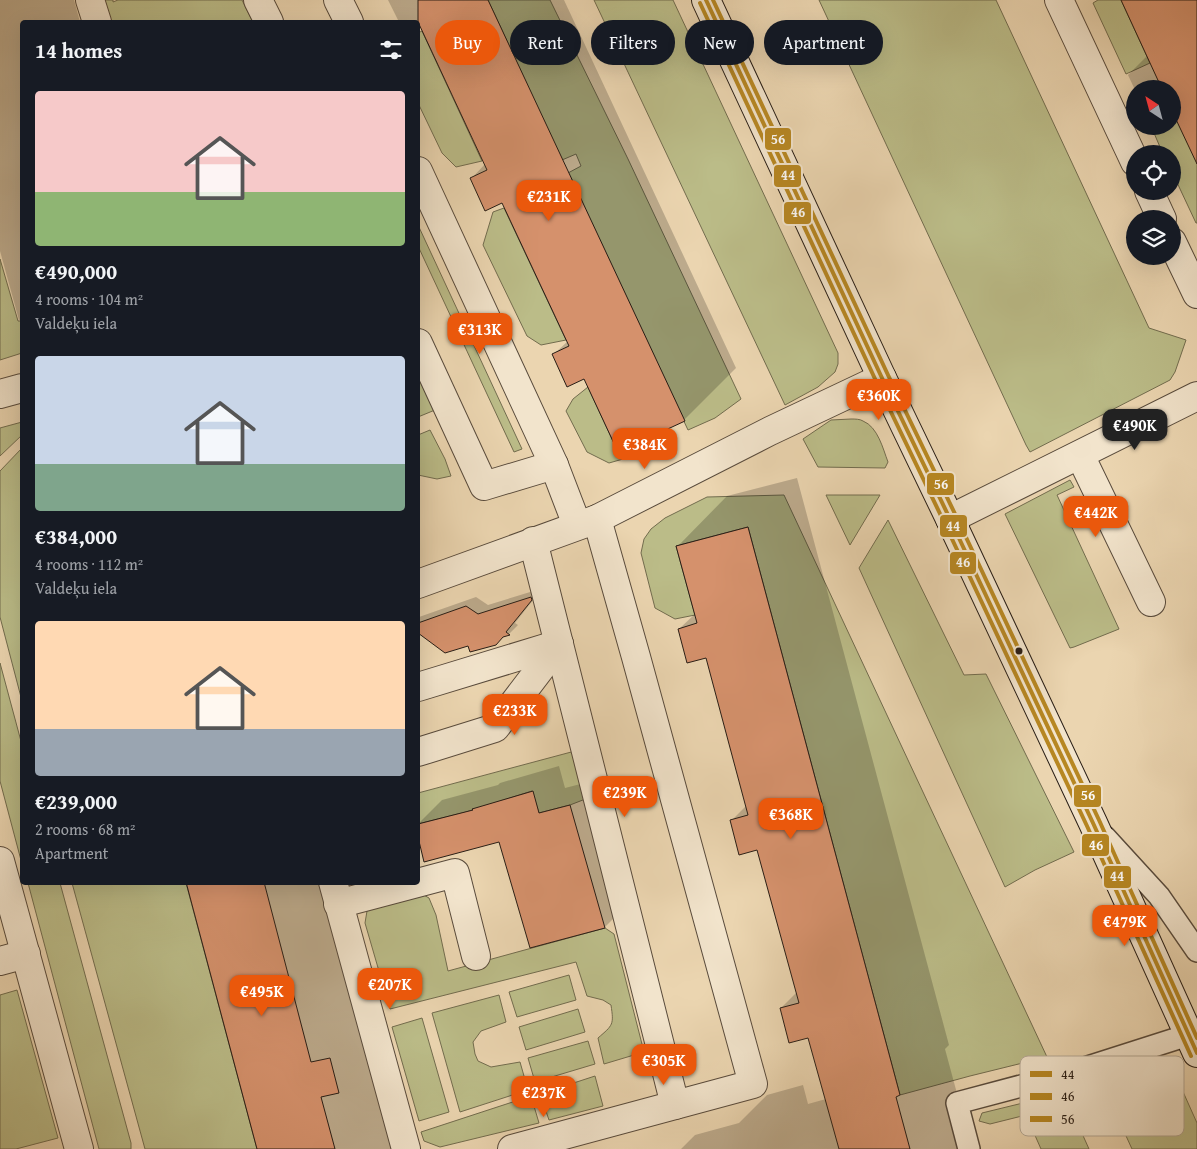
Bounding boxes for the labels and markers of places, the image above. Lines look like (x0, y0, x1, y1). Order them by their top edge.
pin: €231K (514, 180, 584, 222)
pin: €313K (445, 312, 515, 355)
pin: €360K (844, 378, 914, 421)
pin: €490K (1100, 408, 1170, 451)
pin: €384K (610, 428, 680, 470)
pin: €442K (1061, 496, 1131, 538)
unlabelled marker (1014, 646, 1024, 656)
pin: €233K (480, 694, 550, 736)
pin: €239K (590, 776, 660, 818)
pin: €368K (756, 798, 826, 840)
pin: €479K (1090, 904, 1160, 947)
pin: €207K (355, 968, 425, 1010)
pin: €495K (227, 974, 297, 1017)
pin: €305K (629, 1044, 699, 1086)
pin: €237K (509, 1076, 579, 1118)

